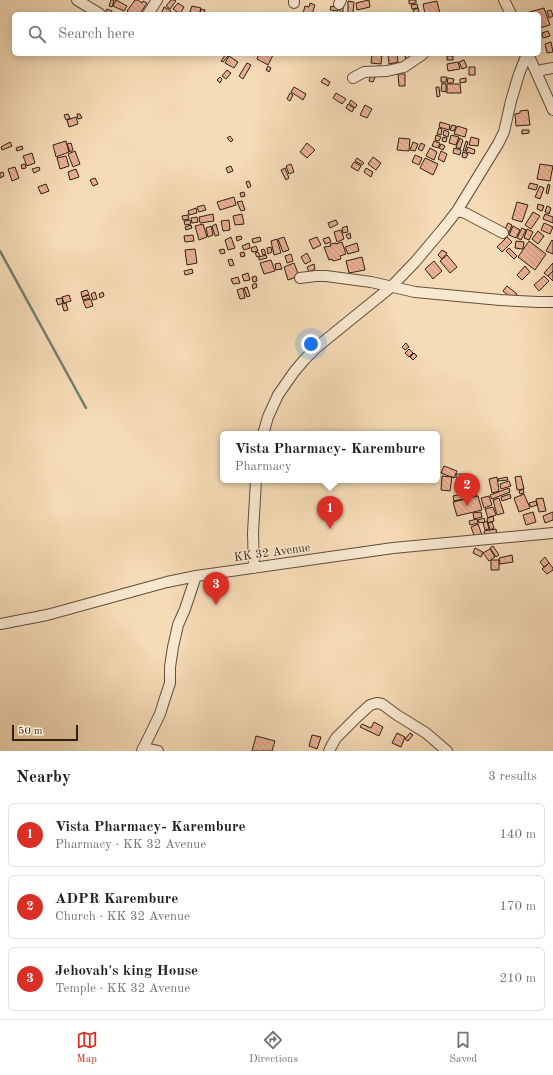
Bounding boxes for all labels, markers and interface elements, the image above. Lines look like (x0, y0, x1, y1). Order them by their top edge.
search box (12, 12, 541, 56)
icon: search (26, 23, 48, 45)
text: Search here (58, 27, 135, 42)
your location (301, 334, 321, 354)
popup (220, 431, 440, 483)
text: Vista Pharmacy- Karembure (235, 442, 425, 457)
text: Pharmacy (235, 460, 292, 473)
pin: 2 (454, 473, 480, 506)
pin: 1 (317, 496, 343, 529)
street label: KK 32 Avenue (233, 542, 312, 564)
pin: 3 (203, 572, 229, 605)
scale bar (12, 723, 78, 742)
text: 50 m (18, 726, 43, 737)
text: Nearby (16, 769, 71, 786)
text: 3 results (488, 770, 537, 783)
text: Vista Pharmacy- Karembure (55, 820, 246, 835)
text: 1 (26, 828, 34, 841)
text: 140 m (499, 828, 536, 841)
text: Pharmacy · KK 32 Avenue (55, 838, 206, 851)
text: ADPR Karembure (55, 892, 178, 907)
text: 2 (26, 900, 34, 913)
text: 170 m (499, 900, 536, 913)
text: Church · KK 32 Avenue (55, 910, 190, 923)
text: Jehovah's king House (55, 964, 198, 979)
text: 3 (26, 972, 34, 985)
text: 210 m (499, 972, 536, 985)
text: Temple · KK 32 Avenue (55, 982, 190, 995)
tab: Map (76, 1029, 98, 1067)
tab: Directions (249, 1029, 298, 1067)
tab: Saved (449, 1029, 477, 1067)

